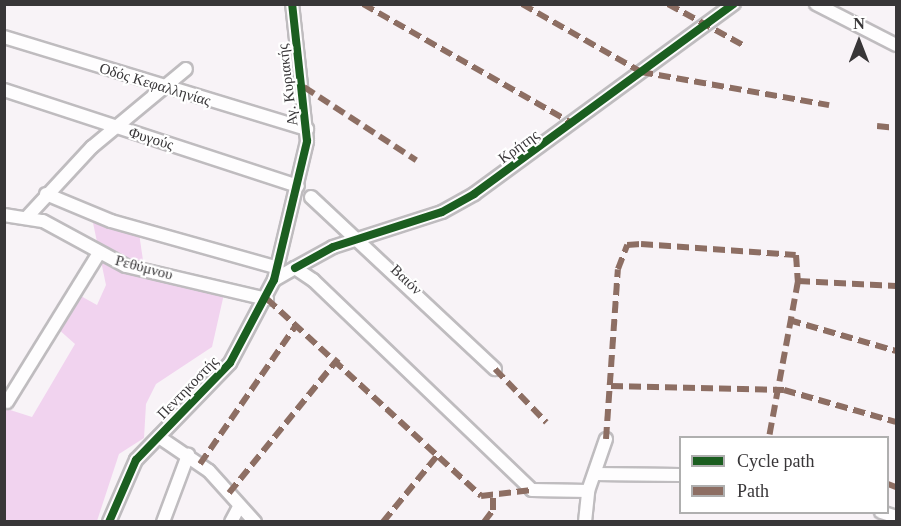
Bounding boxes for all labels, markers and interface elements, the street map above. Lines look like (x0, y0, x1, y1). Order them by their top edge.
north arrow (829, 12, 889, 72)
text: N (853, 15, 865, 32)
street label: Αγ. Κυριακής (274, 43, 302, 127)
street label: Οδός Κεφαλληνίας (97, 59, 213, 111)
street label: Φυγούς (126, 124, 176, 154)
street label: Κρήτης (495, 126, 543, 168)
street label: Ρεθύμνου (113, 252, 175, 284)
street label: Βαιόν (387, 261, 425, 299)
street label: Πεντηκοστής (154, 353, 222, 423)
legend (679, 436, 889, 514)
text: Cycle path (737, 451, 814, 471)
text: Path (737, 481, 769, 501)

